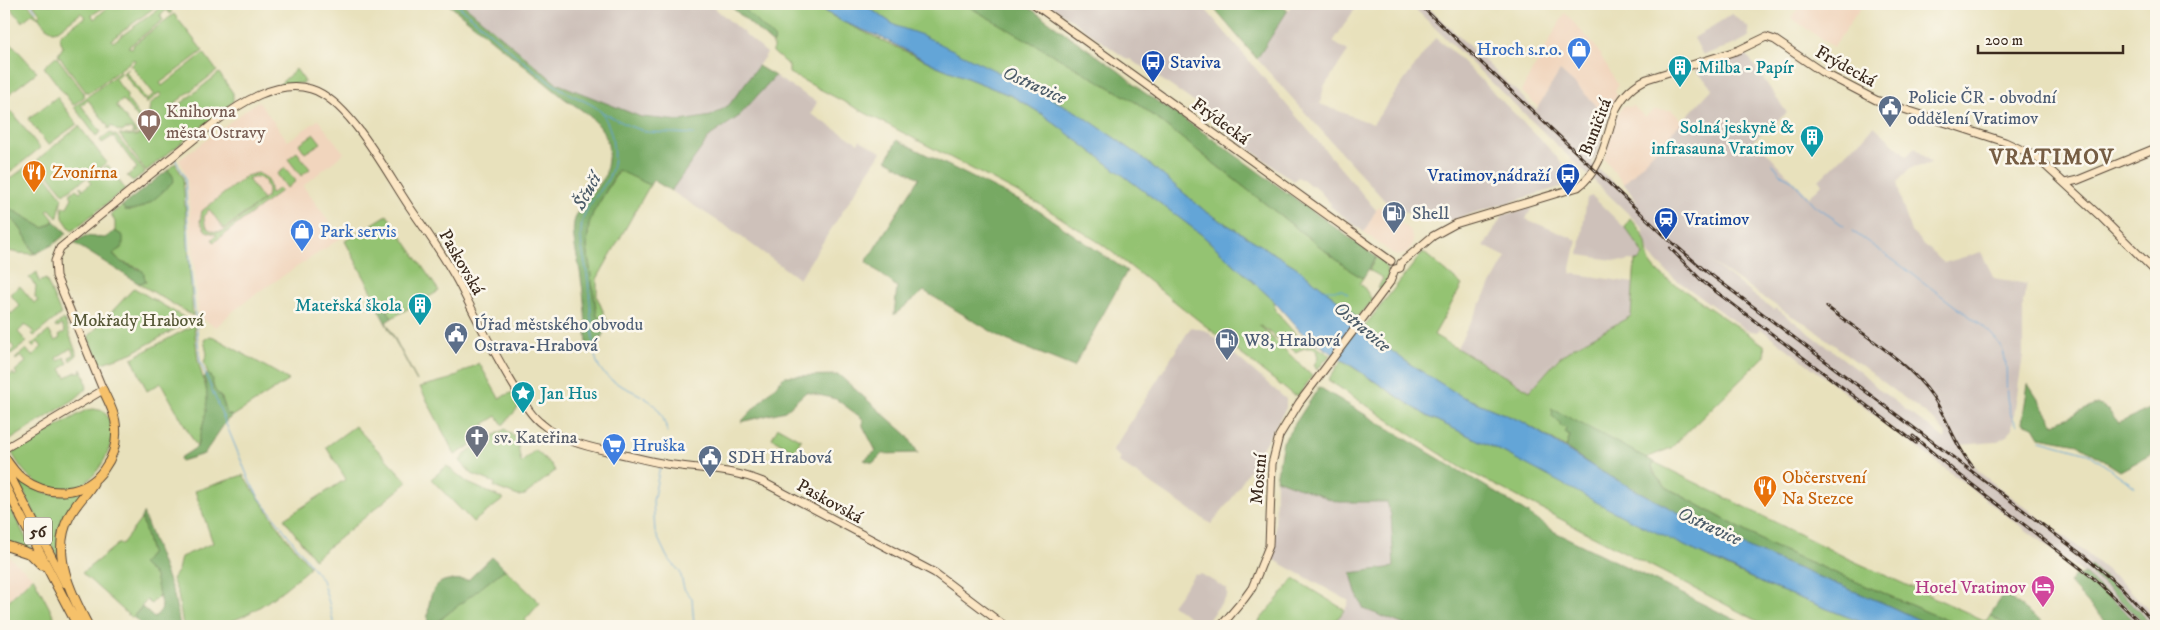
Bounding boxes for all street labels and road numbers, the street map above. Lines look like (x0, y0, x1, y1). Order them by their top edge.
street label: Frýdecká (1811, 41, 1880, 93)
street label: Frýdecká (1187, 93, 1254, 150)
street label: Buničitá (1575, 95, 1617, 159)
street label: Paskovská (434, 226, 489, 300)
street label: Mostní (1246, 451, 1272, 505)
street label: Paskovská (793, 475, 867, 529)
road number: 56 (24, 518, 52, 544)

